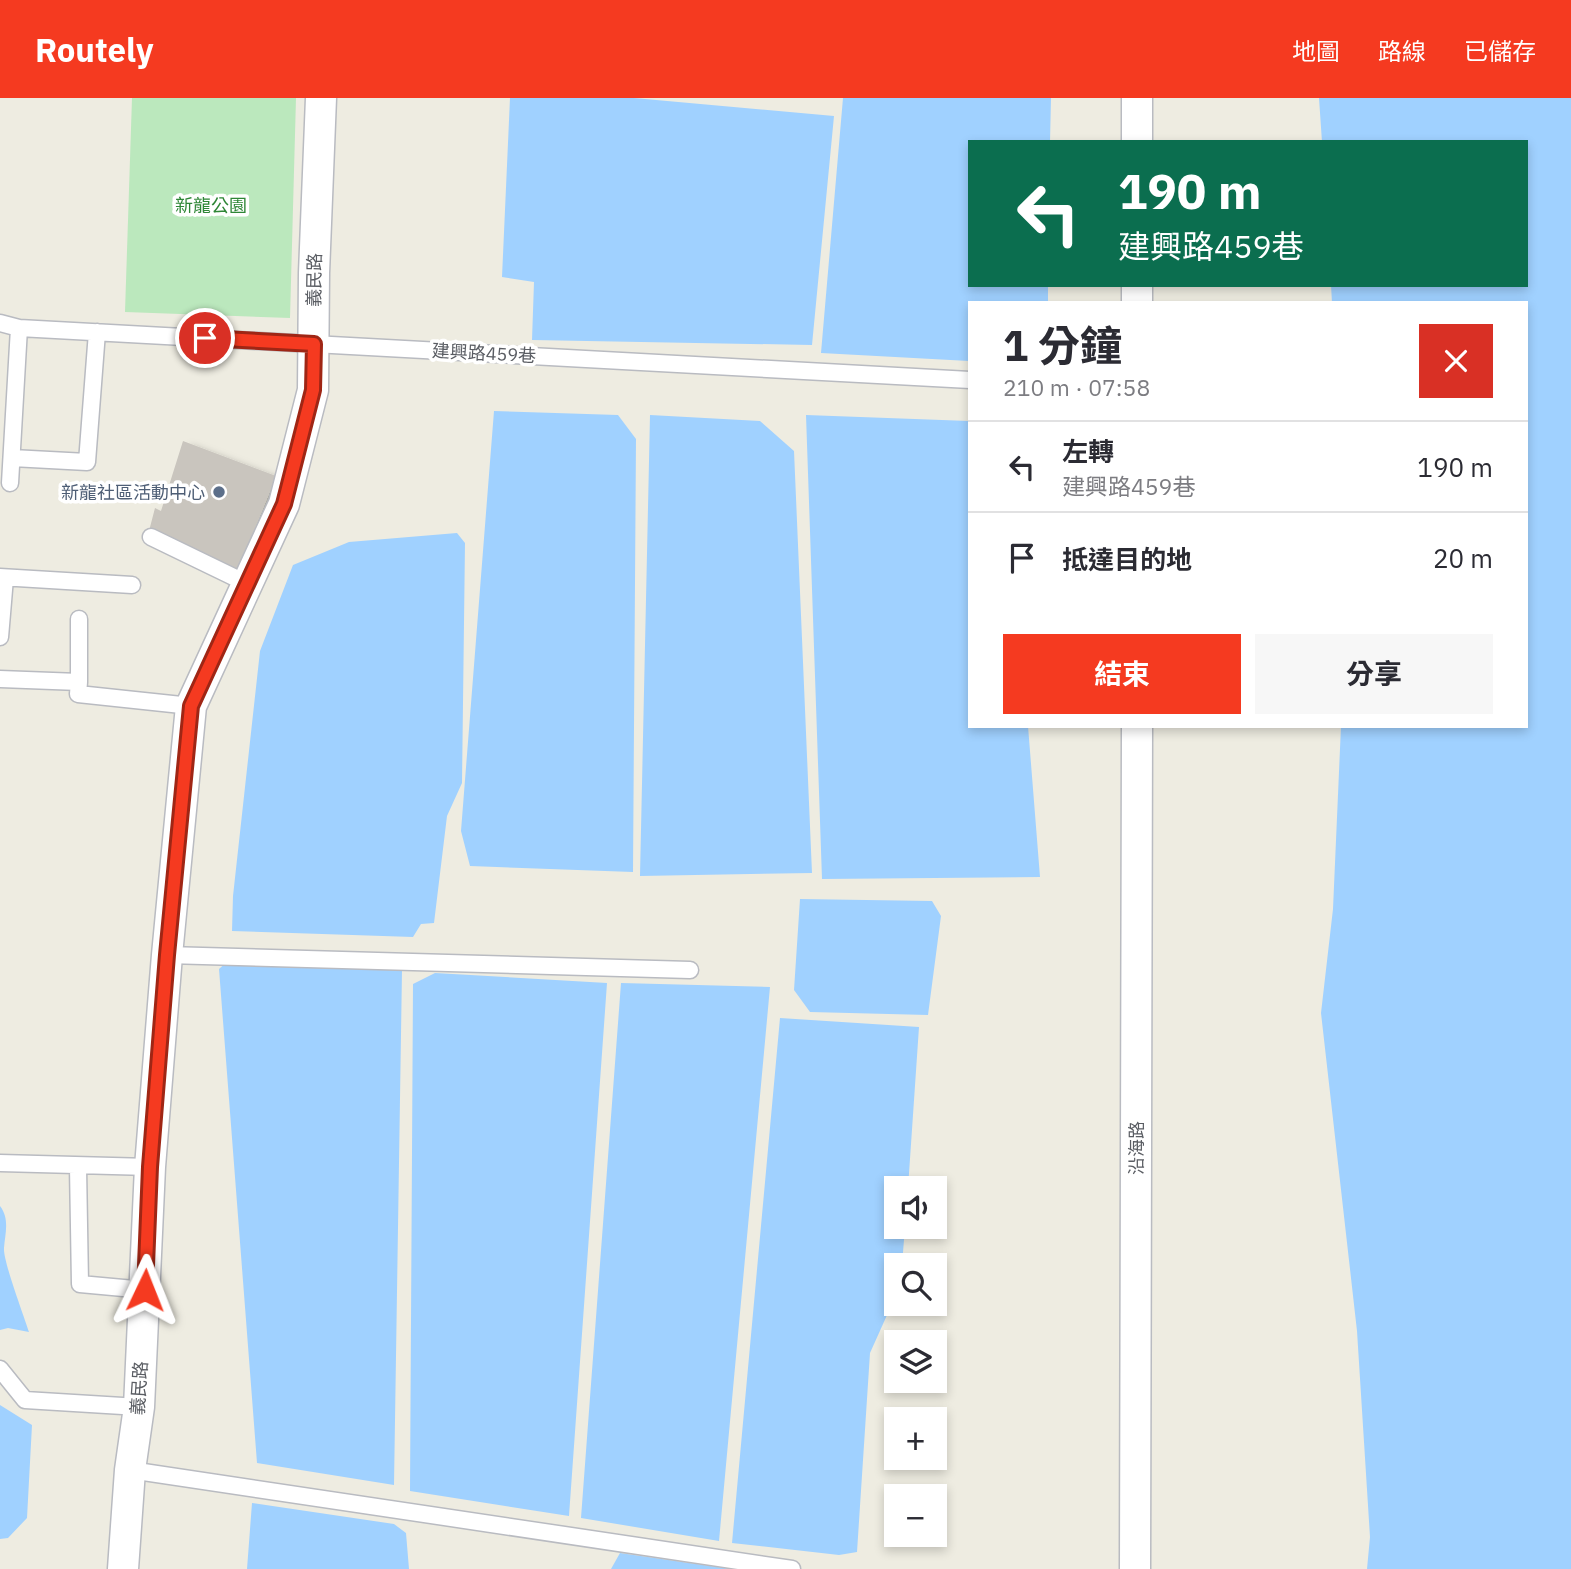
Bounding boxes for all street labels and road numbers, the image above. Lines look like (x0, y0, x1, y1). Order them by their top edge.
street label: 義民路 (302, 253, 326, 307)
street label: 建興路459巷 (431, 339, 537, 367)
street label: 沿海路 (1125, 1121, 1148, 1175)
street label: 義民路 (126, 1360, 152, 1416)

